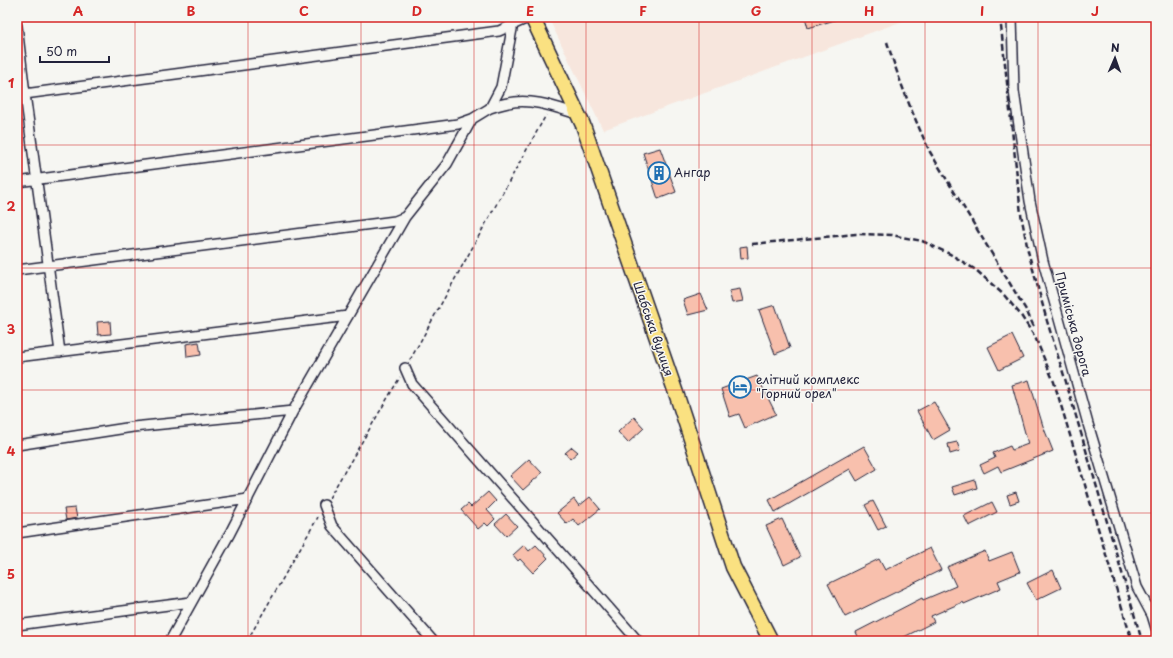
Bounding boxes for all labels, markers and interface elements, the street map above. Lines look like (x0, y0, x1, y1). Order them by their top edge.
text: A (73, 1, 83, 20)
text: B (187, 1, 196, 20)
text: C (299, 1, 309, 20)
text: D (412, 1, 422, 20)
text: E (526, 1, 534, 20)
text: F (639, 1, 647, 20)
text: G (751, 1, 761, 20)
text: H (864, 1, 874, 20)
text: I (980, 1, 984, 20)
text: J (1091, 1, 1099, 20)
scale bar (40, 38, 109, 64)
north arrow (1095, 38, 1135, 78)
text: N (1111, 39, 1120, 56)
text: 50 m (46, 42, 77, 60)
text: 1 (8, 73, 14, 92)
building icon: Ангар (646, 160, 672, 186)
place label: Ангар (674, 163, 710, 181)
text: 2 (6, 196, 16, 215)
street label: Приміська дорога (1051, 270, 1097, 378)
street label: Шабська вулиця (629, 279, 679, 379)
text: 3 (7, 319, 16, 338)
place label: елітний комплекс "Горний орел" (756, 370, 859, 402)
hotel icon: елітний комплекс "Горний орел" (727, 374, 753, 400)
text: 4 (7, 441, 16, 460)
text: 5 (7, 564, 15, 583)

